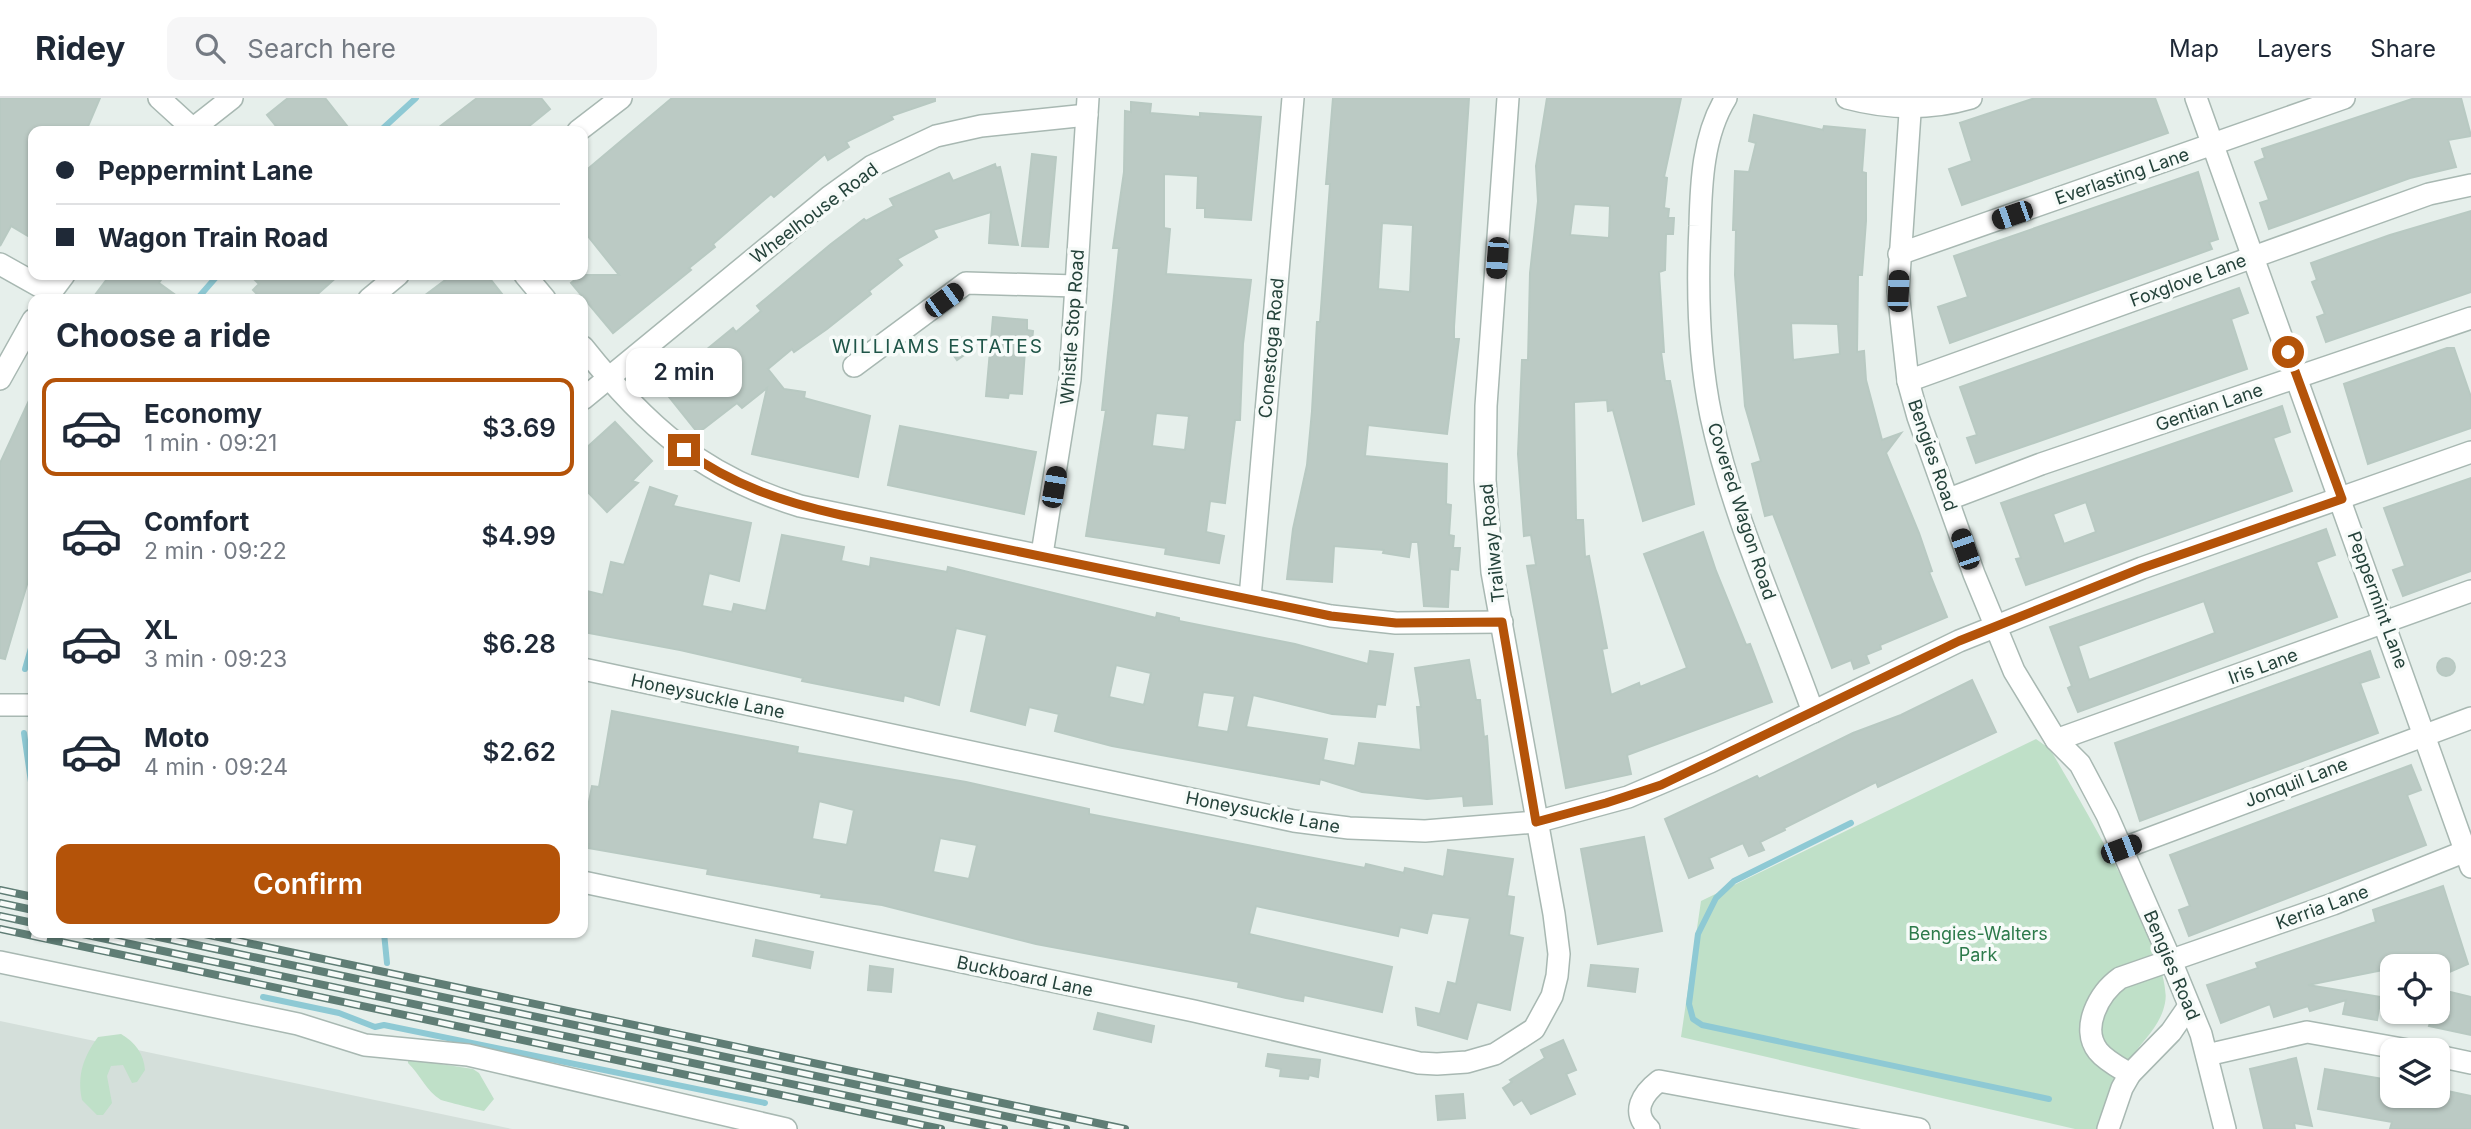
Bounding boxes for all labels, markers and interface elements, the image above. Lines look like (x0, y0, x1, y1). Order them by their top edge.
search box (167, 17, 657, 80)
text: Ridey (35, 28, 125, 68)
icon: search (191, 29, 229, 67)
text: Search here (247, 33, 396, 64)
text: Map (2169, 34, 2219, 63)
text: Layers (2257, 34, 2332, 63)
text: Share (2370, 34, 2436, 63)
street label: Everlasting Lane (2052, 143, 2192, 209)
text: Peppermint Lane (98, 155, 313, 186)
street label: Wheelhouse Road (746, 158, 882, 268)
car (1989, 198, 2036, 232)
text: Wagon Train Road (98, 222, 328, 253)
car (1486, 236, 1509, 280)
street label: Whistle Stop Road (1056, 249, 1088, 405)
street label: Foxglove Lane (2127, 249, 2249, 311)
car (1887, 270, 1910, 312)
street label: Conestoga Road (1254, 277, 1288, 419)
car (921, 279, 968, 321)
text: Choose a ride (56, 316, 271, 355)
district label: WILLIAMS ESTATES (832, 335, 1044, 358)
route start (2272, 336, 2304, 368)
callout: 2 min (626, 348, 742, 398)
text: 2 min (654, 358, 714, 386)
street label: Gentian Lane (2153, 379, 2265, 435)
icon: car (60, 396, 123, 459)
street label: Bengies Road (1904, 396, 1962, 514)
text: Economy (144, 398, 262, 429)
text: $3.69 (482, 412, 556, 443)
street label: Covered Wagon Road (1703, 420, 1781, 602)
text: 1 min · 09:21 (144, 429, 277, 457)
route end (668, 434, 700, 466)
car (1041, 464, 1068, 510)
street label: Trailway Road (1475, 483, 1509, 603)
icon: car (60, 504, 123, 567)
text: Comfort (144, 506, 249, 537)
text: $4.99 (481, 520, 556, 551)
car (1949, 526, 1982, 572)
street label: Peppermint Lane (2343, 528, 2413, 672)
text: 2 min · 09:22 (144, 537, 287, 565)
icon: car (60, 612, 123, 675)
text: XL (144, 614, 178, 645)
text: $6.28 (482, 628, 556, 659)
street label: Iris Lane (2225, 644, 2301, 688)
text: 3 min · 09:23 (144, 645, 287, 673)
street label: Honeysuckle Lane (629, 669, 787, 723)
icon: car (60, 720, 123, 783)
text: Moto (144, 722, 209, 753)
text: $2.62 (482, 736, 556, 767)
text: 4 min · 09:24 (144, 753, 288, 781)
street label: Jonquil Lane (2242, 753, 2350, 811)
street label: Honeysuckle Lane (1184, 787, 1342, 837)
car (2098, 832, 2145, 866)
button: Confirm (56, 844, 560, 924)
street label: Kerria Lane (2273, 881, 2371, 933)
street label: Bengies Road (2140, 907, 2204, 1023)
park label: Bengies-Walters Park (1908, 923, 2048, 965)
street label: Buckboard Lane (955, 951, 1095, 1001)
map controls (2380, 954, 2450, 1108)
button: locate (2380, 954, 2450, 1024)
button: layers (2380, 1038, 2450, 1108)

